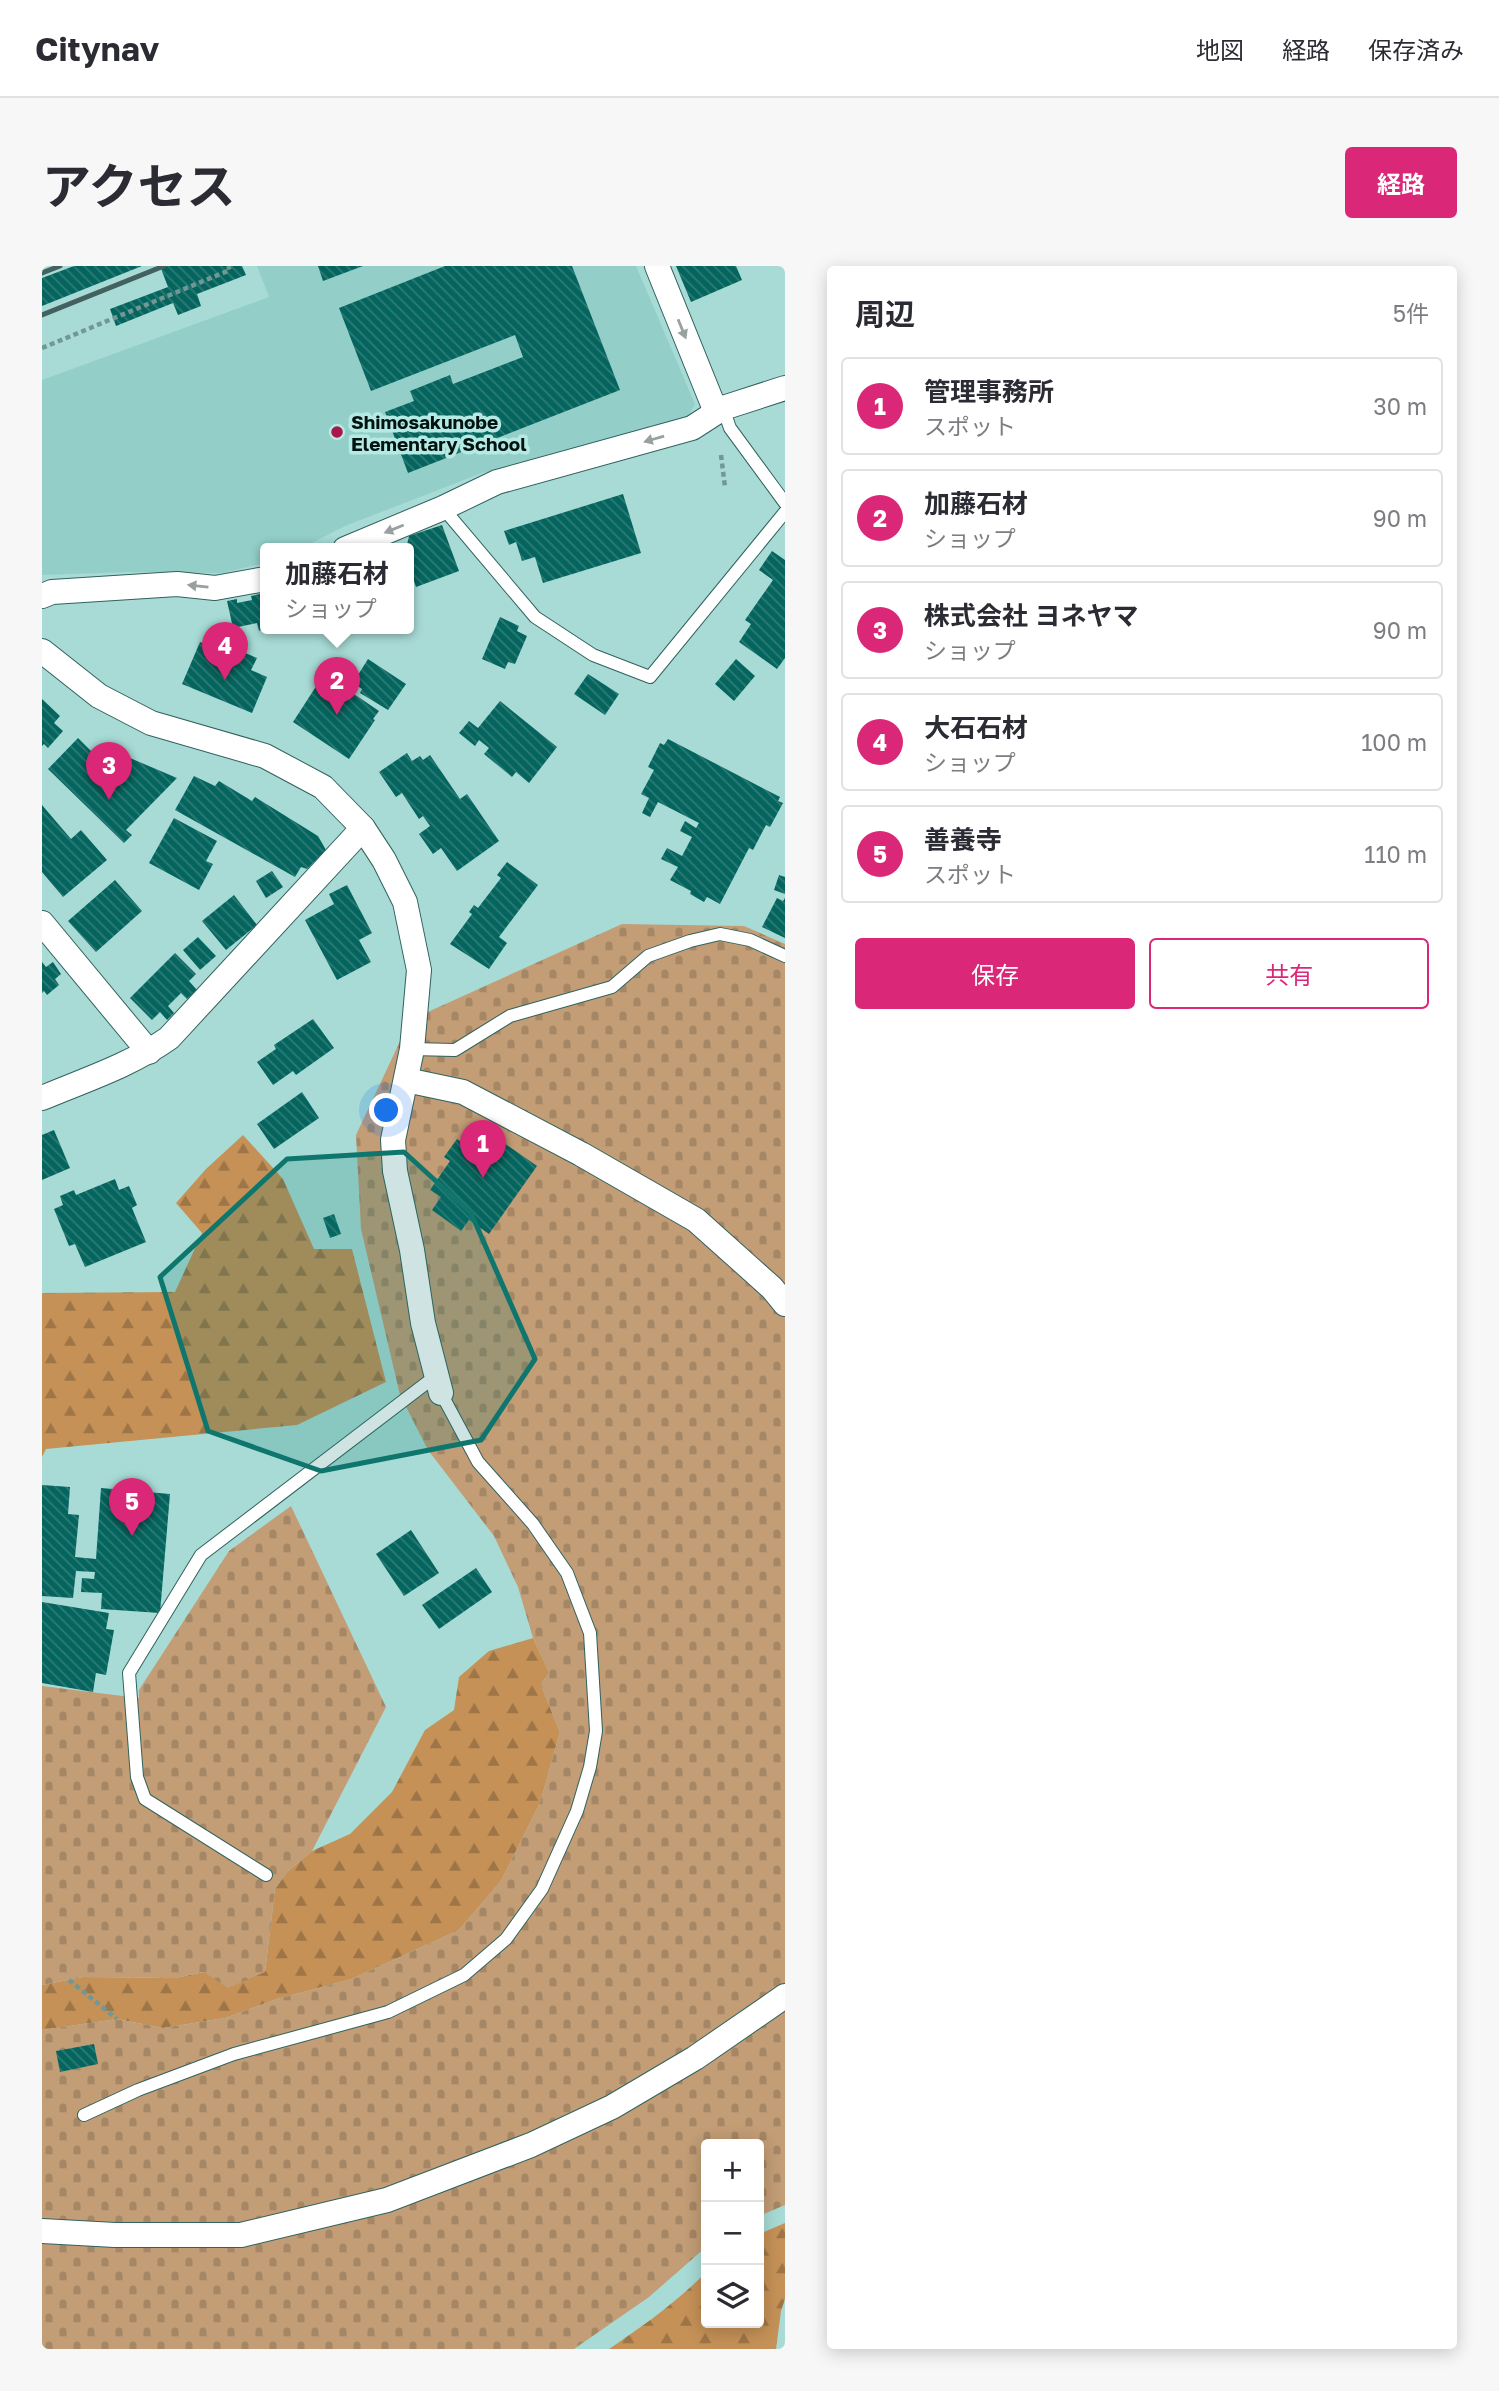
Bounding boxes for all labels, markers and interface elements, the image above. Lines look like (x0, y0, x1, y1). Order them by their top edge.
text: Citynav (35, 29, 159, 68)
text: 地図 (1196, 35, 1244, 64)
text: 経路 (1282, 35, 1330, 64)
text: 保存済み (1368, 35, 1464, 64)
button: 経路 (1345, 147, 1457, 218)
text: アクセス (42, 156, 236, 215)
text: 周辺 (855, 296, 915, 332)
text: 5件 (1393, 299, 1429, 327)
one-way arrow (677, 319, 688, 340)
text: 管理事務所 (924, 376, 1054, 407)
text: 1 (874, 392, 886, 420)
text: 30 m (1373, 392, 1427, 420)
place label: Shimosakunobe Elementary School (351, 410, 527, 455)
text: スポット (924, 412, 1016, 440)
marker: Shimosakunobe Elementary School (329, 424, 345, 440)
one-way arrow (644, 435, 665, 445)
text: 加藤石材 (924, 488, 1028, 519)
text: 2 (873, 504, 887, 532)
text: 90 m (1373, 504, 1427, 532)
one-way arrow (383, 523, 404, 534)
text: ショップ (924, 524, 1016, 552)
popup (260, 543, 414, 634)
text: 加藤石材 (285, 558, 389, 589)
one-way arrow (187, 581, 209, 592)
text: ショップ (285, 594, 377, 622)
text: 株式会社 ヨネヤマ (924, 600, 1139, 631)
text: 3 (873, 616, 887, 644)
text: 90 m (1373, 616, 1427, 644)
pin: 4 (202, 622, 248, 680)
text: ショップ (924, 636, 1016, 664)
pin: 2 (314, 657, 360, 715)
text: 大石石材 (924, 712, 1028, 743)
text: 4 (873, 728, 887, 756)
text: 100 m (1361, 728, 1427, 756)
pin: 3 (86, 742, 132, 800)
text: ショップ (924, 748, 1016, 776)
text: 善養寺 (924, 824, 1002, 855)
text: 5 (873, 840, 887, 868)
text: 110 m (1364, 840, 1427, 868)
text: スポット (924, 860, 1016, 888)
button: 保存 (855, 938, 1135, 1009)
button: 共有 (1149, 938, 1429, 1009)
your location (369, 1093, 403, 1127)
pin: 1 (460, 1120, 506, 1178)
pin: 5 (109, 1478, 155, 1536)
map controls (701, 2139, 764, 2328)
button: + (701, 2139, 764, 2202)
button: − (701, 2202, 764, 2265)
button: layers (701, 2265, 764, 2328)

